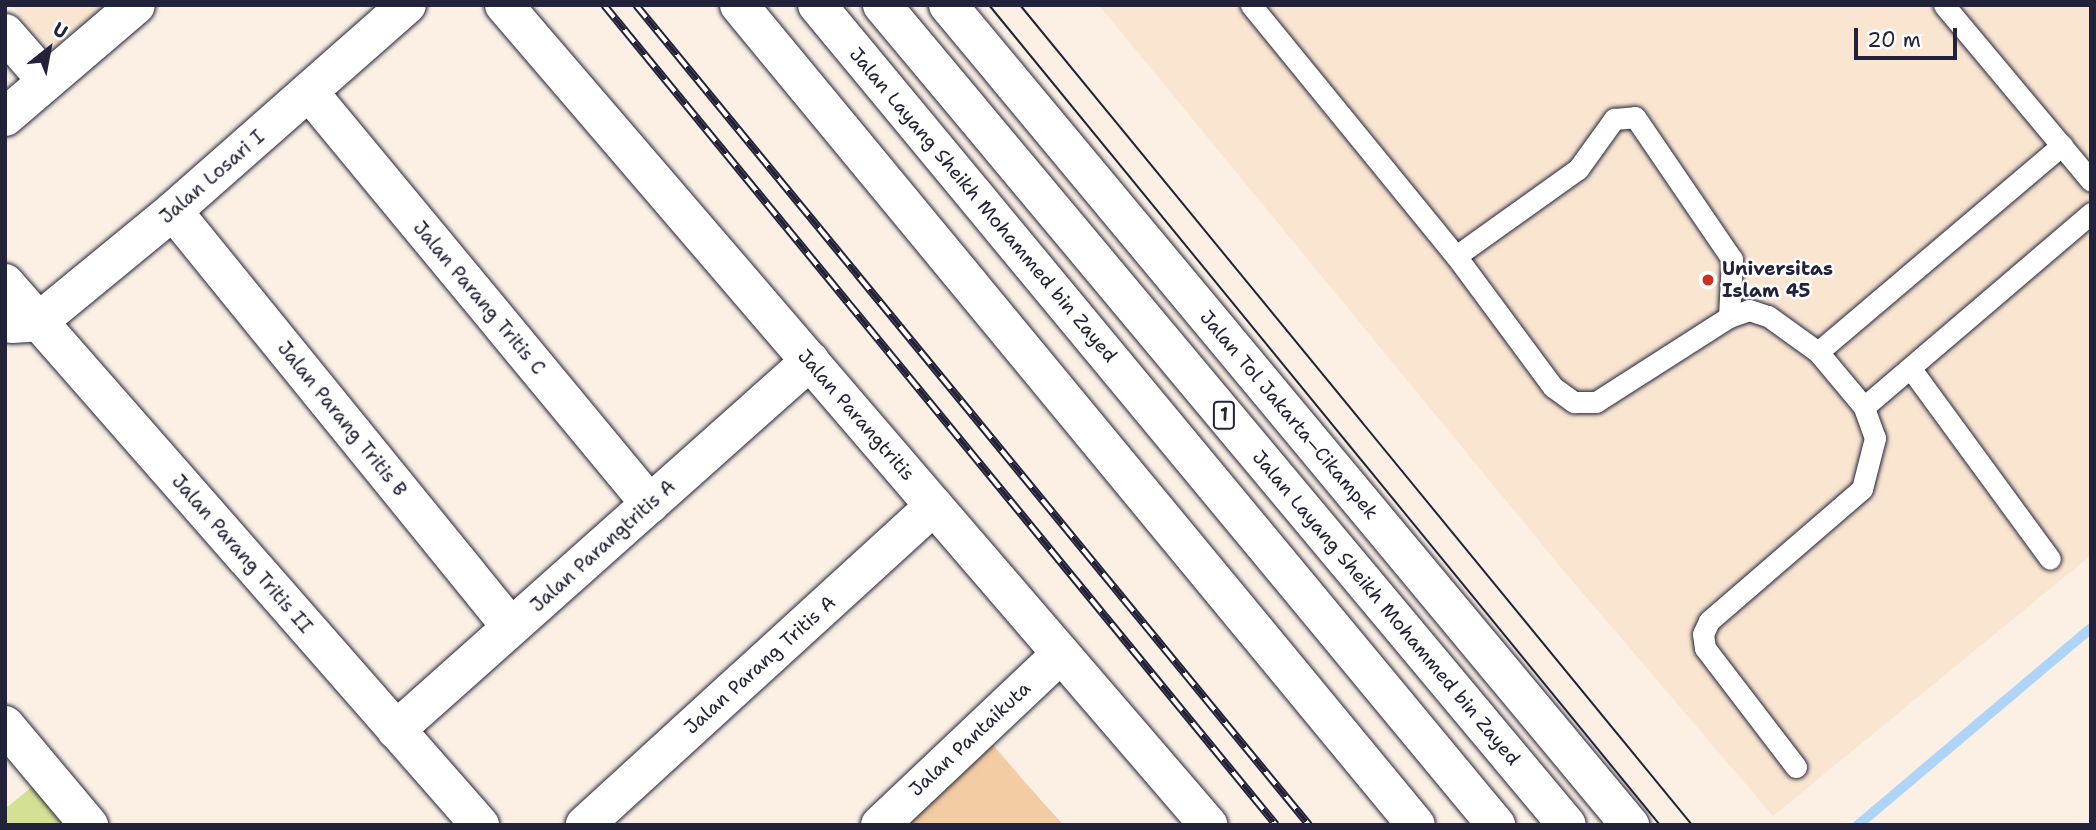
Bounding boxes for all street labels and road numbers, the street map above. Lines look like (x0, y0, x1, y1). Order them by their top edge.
street label: Jalan Layang Sheikh Mohammed bin Zayed (844, 43, 1122, 367)
street label: Jalan Losari I (155, 125, 269, 229)
street label: Jalan Parang Tritis C (408, 217, 550, 379)
street label: Jalan Tol Jakarta–Cikampek (1195, 306, 1383, 524)
street label: Jalan Parang Tritis B (272, 337, 412, 501)
street label: Jalan Parangtritis (793, 345, 919, 485)
road number: 1 (1212, 400, 1236, 430)
street label: Jalan Layang Sheikh Mohammed bin Zayed (1247, 446, 1525, 770)
street label: Jalan Parang Tritis II (167, 470, 317, 638)
street label: Jalan Parangtritis A (526, 475, 680, 617)
street label: Jalan Parang Tritis A (680, 591, 840, 739)
street label: Jalan Pantaikuta (905, 677, 1035, 801)

